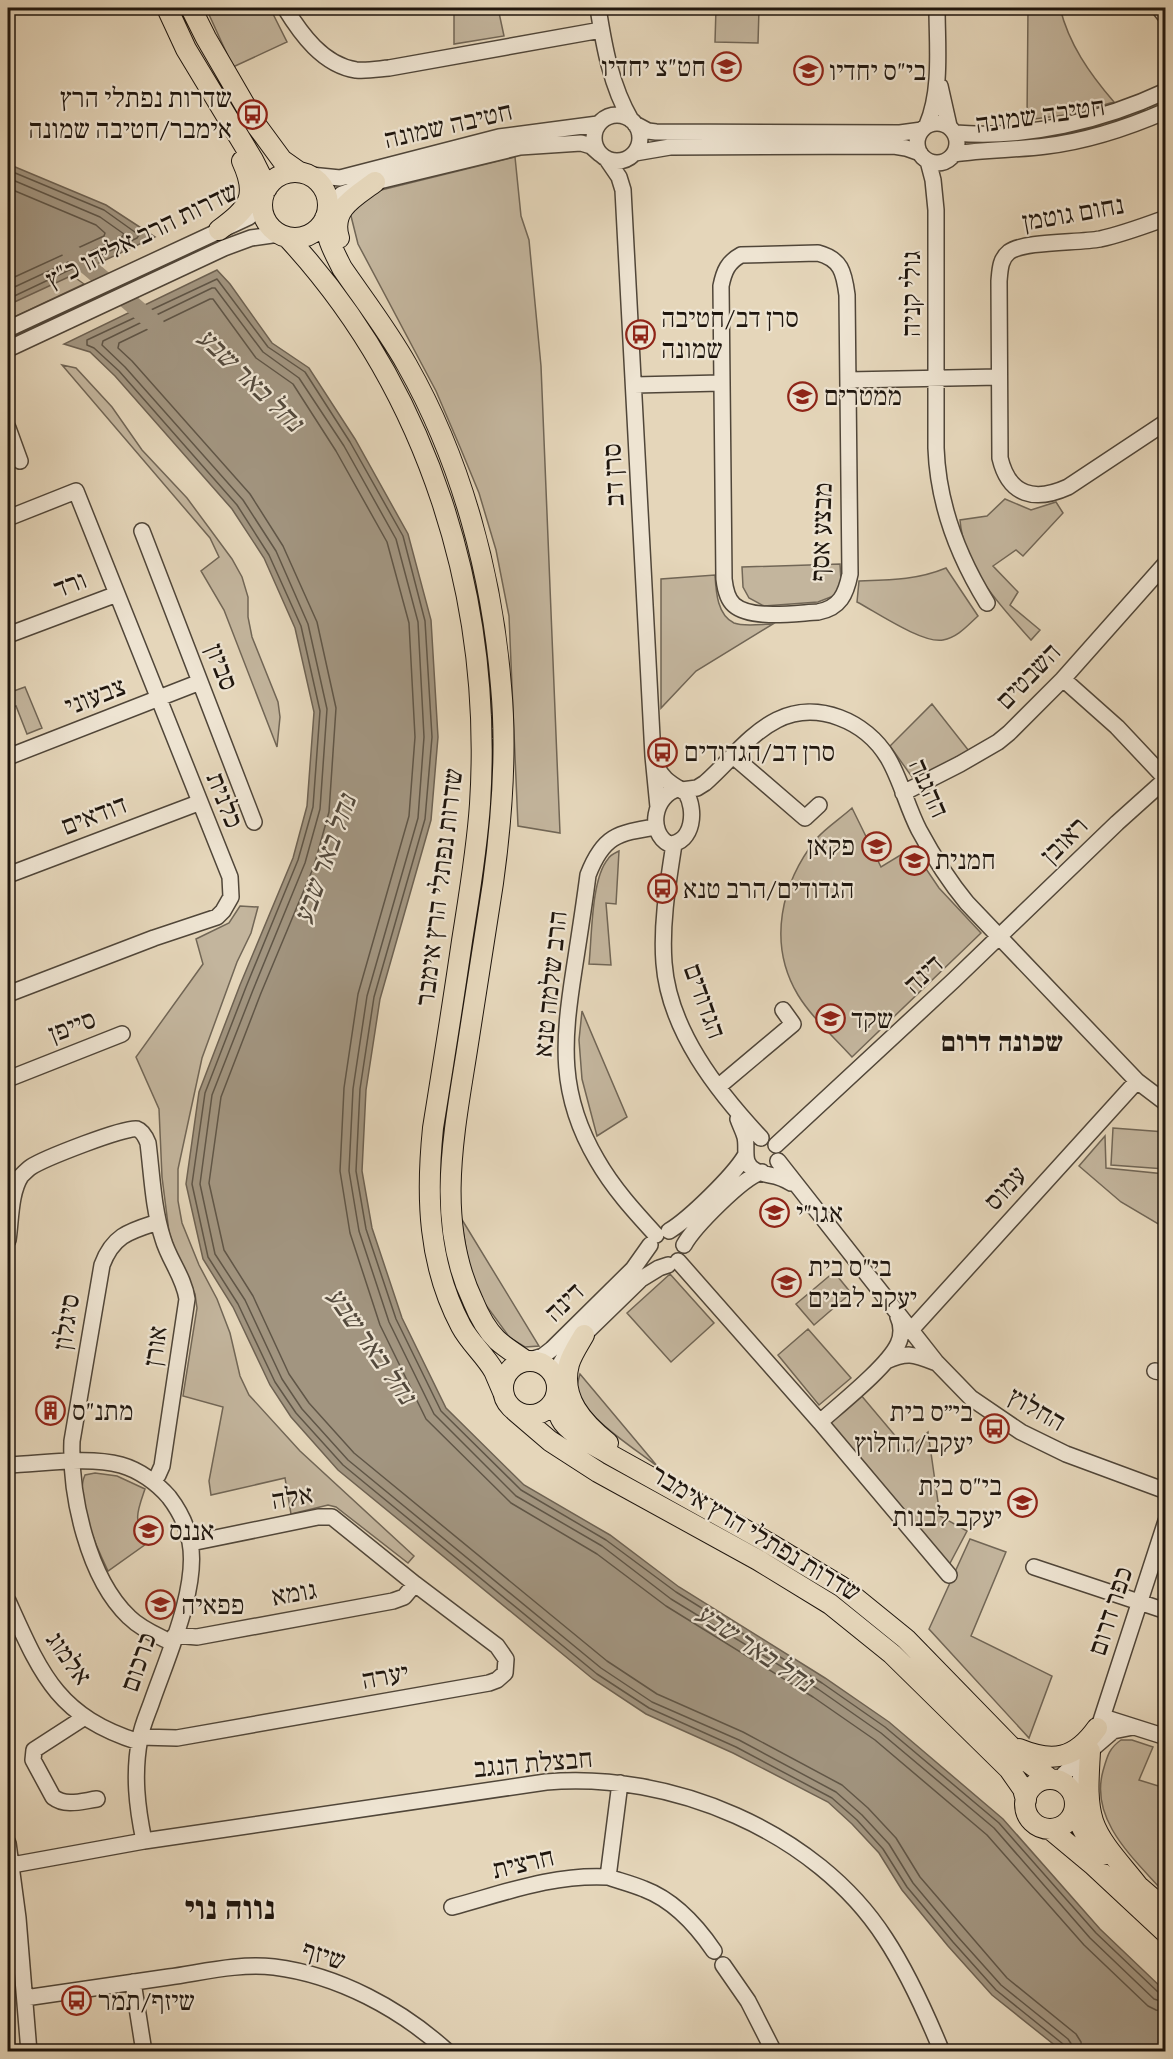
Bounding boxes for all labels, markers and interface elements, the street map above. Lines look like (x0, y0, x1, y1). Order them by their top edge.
place label: חט"צ יחדיו (601, 49, 706, 84)
school or university icon: חט"צ יחדיו (711, 51, 743, 83)
place label: בי"ס יחדיו (829, 53, 926, 88)
school or university icon: בי"ס יחדיו (792, 55, 824, 87)
place label: שדרות נפתלי הרץ אימבר/חטיבה שמונה (28, 80, 232, 146)
street label: חטיבה שמונה (973, 88, 1107, 141)
street label: חטיבה שמונה (380, 93, 516, 156)
bus stop icon: שדרות נפתלי הרץ אימבר/חטיבה שמונה (237, 98, 269, 130)
street label: שדרות הרב אליהו כ"ץ (40, 173, 244, 296)
street label: נחום גוטמן (1019, 186, 1127, 239)
street label: גולי קניה (893, 251, 928, 337)
place label: סרן דב/חטיבה שמונה (661, 300, 799, 366)
bus stop icon: סרן דב/חטיבה שמונה (624, 318, 656, 350)
water label: נחל באר שבע (190, 319, 314, 441)
place label: ממטרים (824, 378, 902, 413)
school or university icon: ממטרים (787, 380, 819, 412)
street label: סרן דב (593, 442, 632, 508)
street label: מבצע אסף (801, 482, 840, 582)
street label: ורד (48, 561, 91, 606)
street label: השבטים (987, 635, 1068, 717)
street label: סביון (198, 638, 247, 695)
street label: צבעוני (59, 668, 130, 723)
place label: סרן דב/הגדודים (684, 734, 835, 769)
bus stop icon: סרן דב/הגדודים (647, 736, 679, 768)
street label: ההגנה (901, 753, 958, 823)
street label: שדרות נפתלי הרץ אימבר (407, 766, 470, 1008)
street label: כלנית (198, 767, 252, 833)
street label: דודאים (56, 786, 132, 843)
water label: נחל באר שבע (284, 787, 365, 929)
street label: ראובן (1032, 808, 1095, 871)
place label: פקאן (807, 828, 855, 863)
school or university icon: פקאן (860, 830, 892, 862)
place label: חמנית (935, 842, 996, 877)
school or university icon: חמנית (898, 844, 930, 876)
place label: הגדודים/הרב טנא (683, 871, 854, 906)
bus stop icon: הגדודים/הרב טנא (646, 873, 678, 905)
street label: הרב שלמה טנא (524, 909, 575, 1059)
street label: דינה (895, 946, 950, 1001)
street label: הגדודים (676, 959, 735, 1043)
street label: סייפן (43, 1001, 101, 1051)
place label: שקד (851, 1001, 893, 1036)
school or university icon: שקד (814, 1003, 846, 1035)
district label: שכונה דרום (941, 1023, 1063, 1059)
street label: עמוס (975, 1158, 1034, 1217)
place label: אגו"י (796, 1195, 843, 1230)
school or university icon: אגו"י (759, 1197, 791, 1229)
place label: בי"ס בית יעקב לבנים (808, 1249, 917, 1315)
school or university icon: בי"ס בית יעקב לבנים (771, 1267, 803, 1299)
street label: דינה (536, 1274, 591, 1329)
water label: נחל באר שבע (319, 1279, 427, 1413)
street label: סיגלון (44, 1291, 87, 1353)
street label: אורן (134, 1323, 175, 1369)
street label: החלוץ (1002, 1378, 1072, 1439)
place label: מתנ"ס (72, 1393, 133, 1428)
place label: בי״ס בית יעקב/החלוץ (855, 1394, 973, 1460)
building icon: מתנ"ס (35, 1395, 67, 1427)
bus stop icon: בי״ס בית יעקב/החלוץ (978, 1412, 1010, 1444)
street label: שדרות נפתלי הרץ אימבר (645, 1456, 868, 1609)
place label: בי"ס בית יעקב לבנות (892, 1468, 1002, 1534)
street label: אלה (269, 1476, 315, 1517)
school or university icon: בי"ס בית יעקב לבנות (1007, 1486, 1039, 1518)
place label: אננס (169, 1513, 215, 1548)
school or university icon: אננס (132, 1515, 164, 1547)
street label: כפר דרום (1079, 1562, 1140, 1660)
street label: גומא (269, 1571, 319, 1614)
place label: פפאיה (181, 1587, 244, 1622)
school or university icon: פפאיה (144, 1589, 176, 1621)
water label: נחל באר שבע (689, 1594, 823, 1701)
street label: אלמוג (38, 1624, 100, 1692)
street label: כרכום (111, 1628, 164, 1696)
street label: יערה (359, 1654, 411, 1697)
street label: חבצלת הנגב (472, 1740, 594, 1785)
street label: חרצית (488, 1838, 557, 1887)
district label: נווה נוי (185, 1886, 275, 1929)
street label: שיזף (298, 1931, 350, 1978)
place label: שיזף/תמר (98, 1983, 195, 2018)
bus stop icon: שיזף/תמר (61, 1985, 93, 2017)

